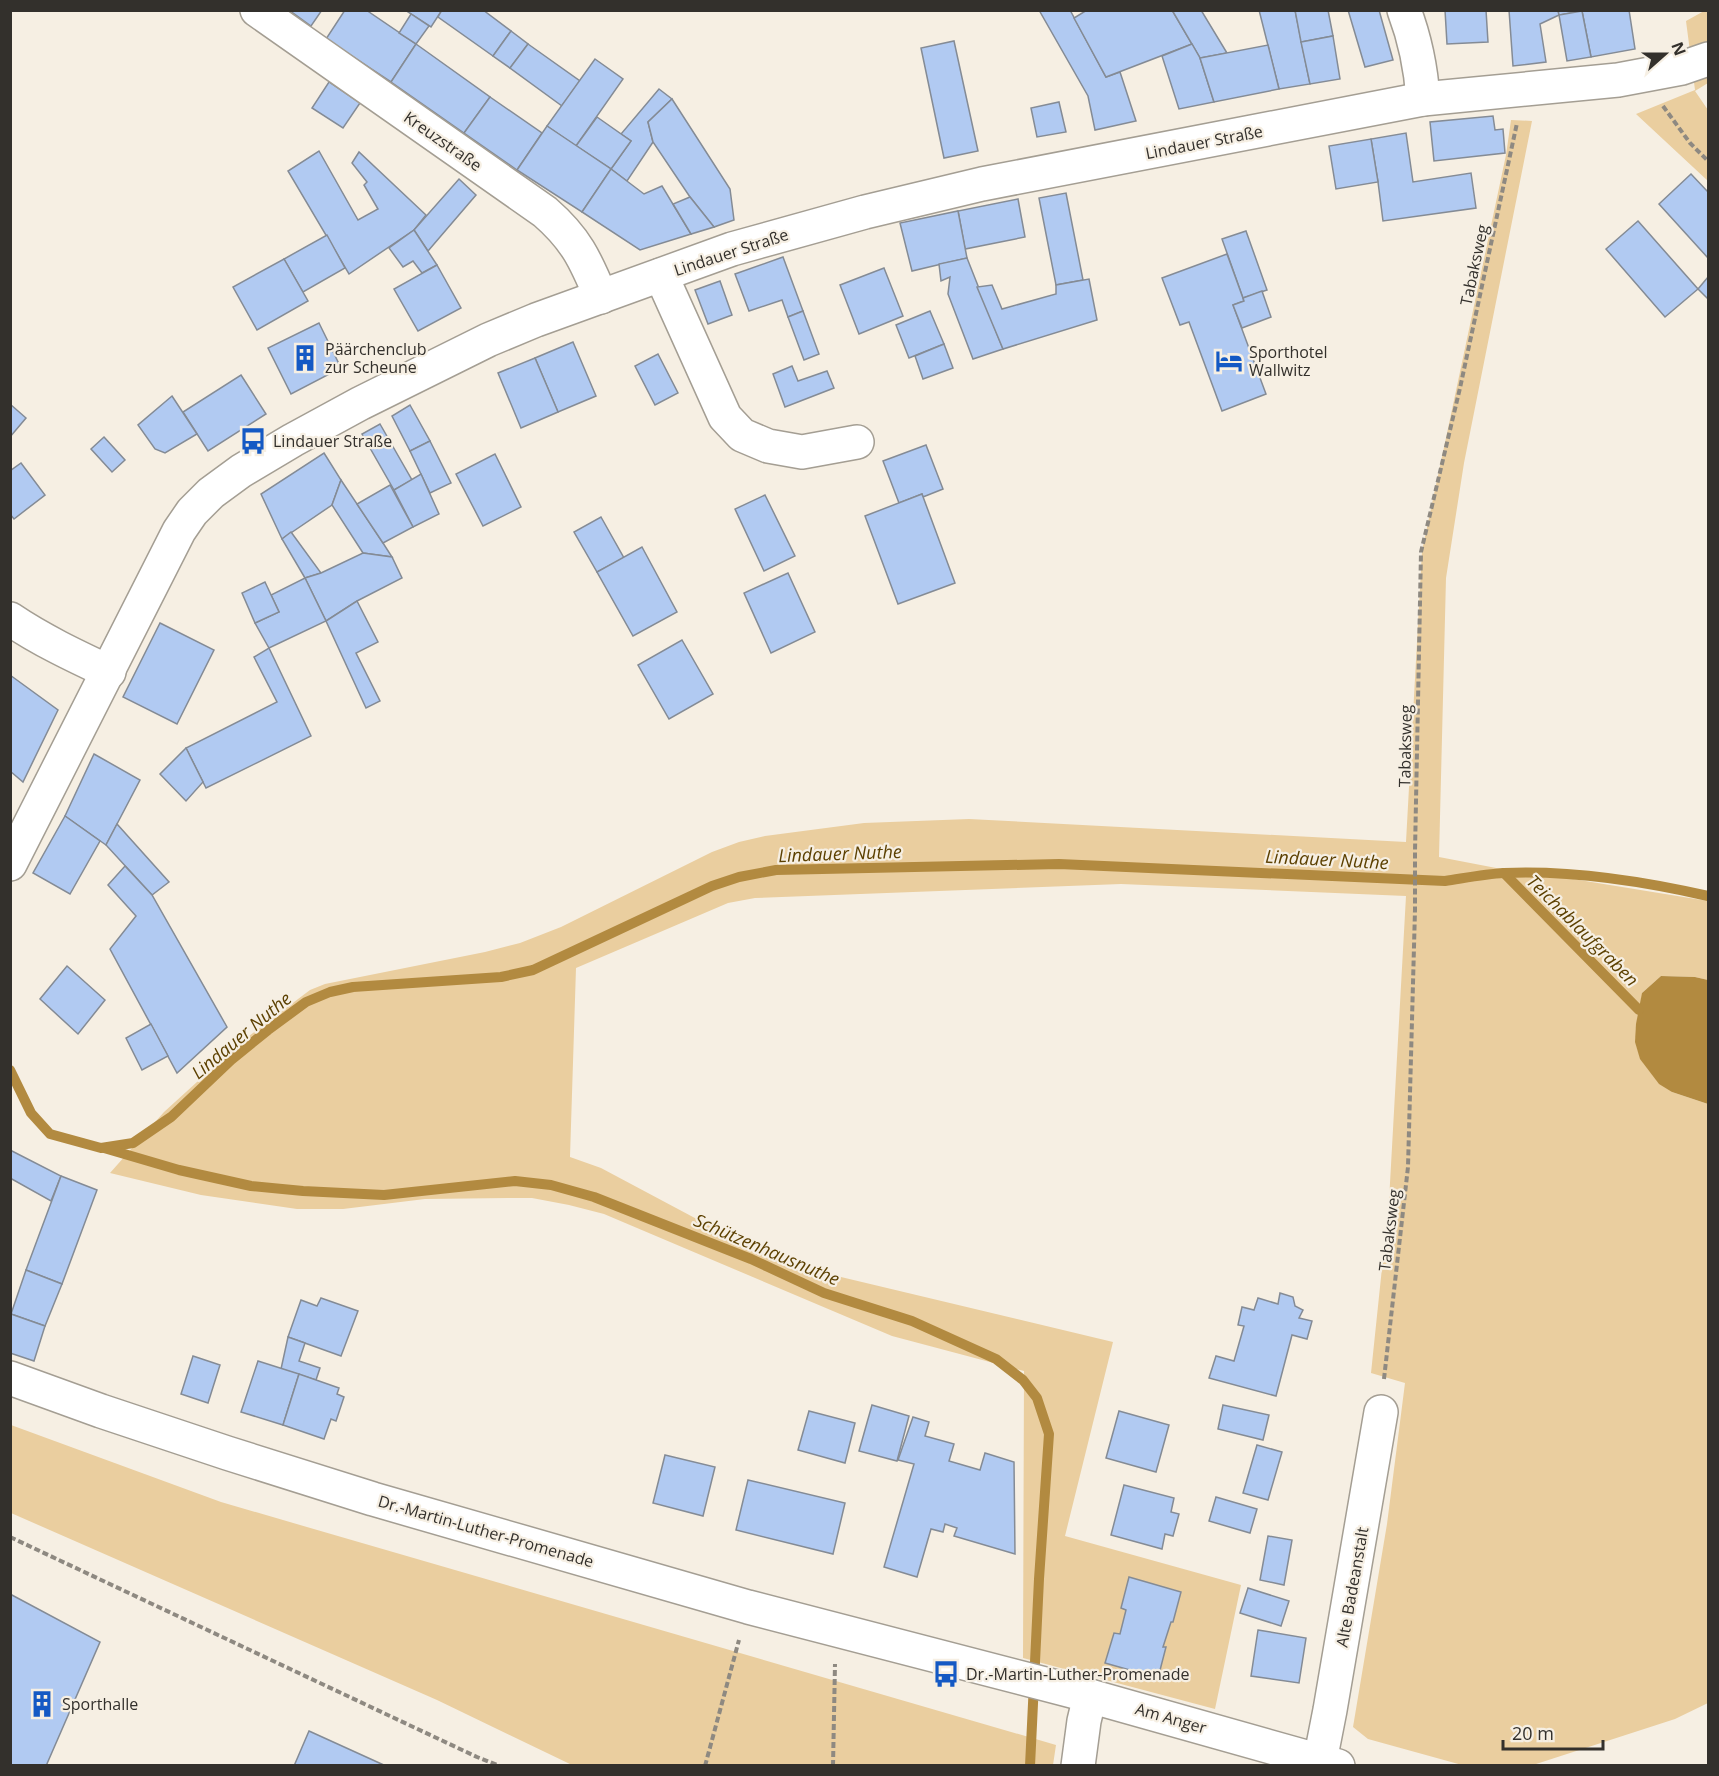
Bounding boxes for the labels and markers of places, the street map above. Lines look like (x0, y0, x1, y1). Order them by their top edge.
place label: Päärchenclub zur Scheune (325, 338, 427, 378)
place label: Sporthotel Wallwitz (1249, 341, 1328, 381)
building icon: Päärchenclub zur Scheune (290, 343, 320, 373)
hotel icon: Sporthotel Wallwitz (1214, 346, 1244, 376)
bus stop icon: Lindauer Straße (238, 426, 268, 456)
place label: Lindauer Straße (273, 430, 392, 452)
bus stop icon: Dr.-Martin-Luther-Promenade (931, 1659, 961, 1689)
place label: Dr.-Martin-Luther-Promenade (966, 1663, 1189, 1685)
building icon: Sporthalle (27, 1689, 57, 1719)
place label: Sporthalle (62, 1693, 138, 1715)

